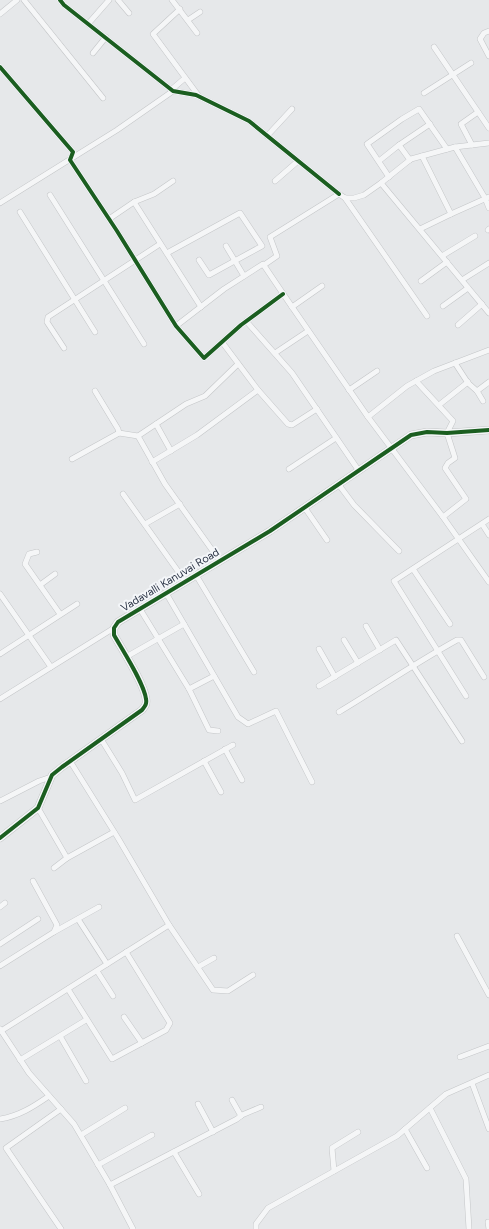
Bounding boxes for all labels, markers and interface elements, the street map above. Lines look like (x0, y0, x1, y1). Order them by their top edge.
street label: Vadavalli Kanuvai Road (118, 545, 222, 615)

